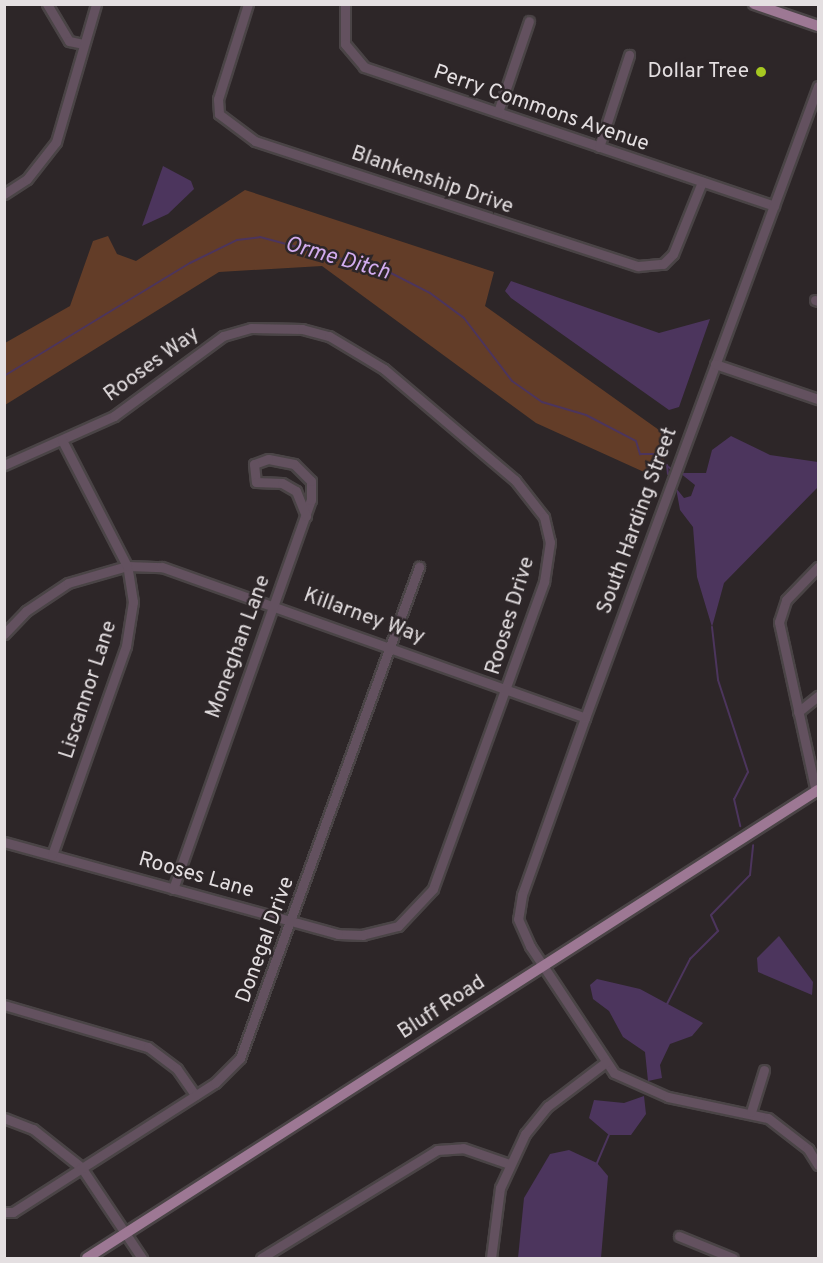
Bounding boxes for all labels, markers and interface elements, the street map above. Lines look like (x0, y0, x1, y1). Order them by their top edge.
place label: Dollar Tree (647, 59, 749, 85)
street label: Perry Commons Avenue (430, 60, 652, 158)
marker: Dollar Tree (754, 65, 768, 79)
street label: Blankenship Drive (348, 141, 516, 221)
water label: Orme Ditch (282, 231, 392, 287)
street label: Rooses Way (99, 322, 205, 408)
street label: South Harding Street (592, 424, 684, 618)
street label: Rooses Drive (481, 554, 541, 678)
street label: Moneghan Lane (201, 572, 277, 722)
street label: Killarney Way (300, 583, 428, 651)
street label: Liscannor Lane (55, 618, 123, 762)
street label: Rooses Lane (135, 847, 257, 905)
street label: Donegal Drive (231, 873, 301, 1007)
street label: Bluff Road (394, 971, 490, 1045)

